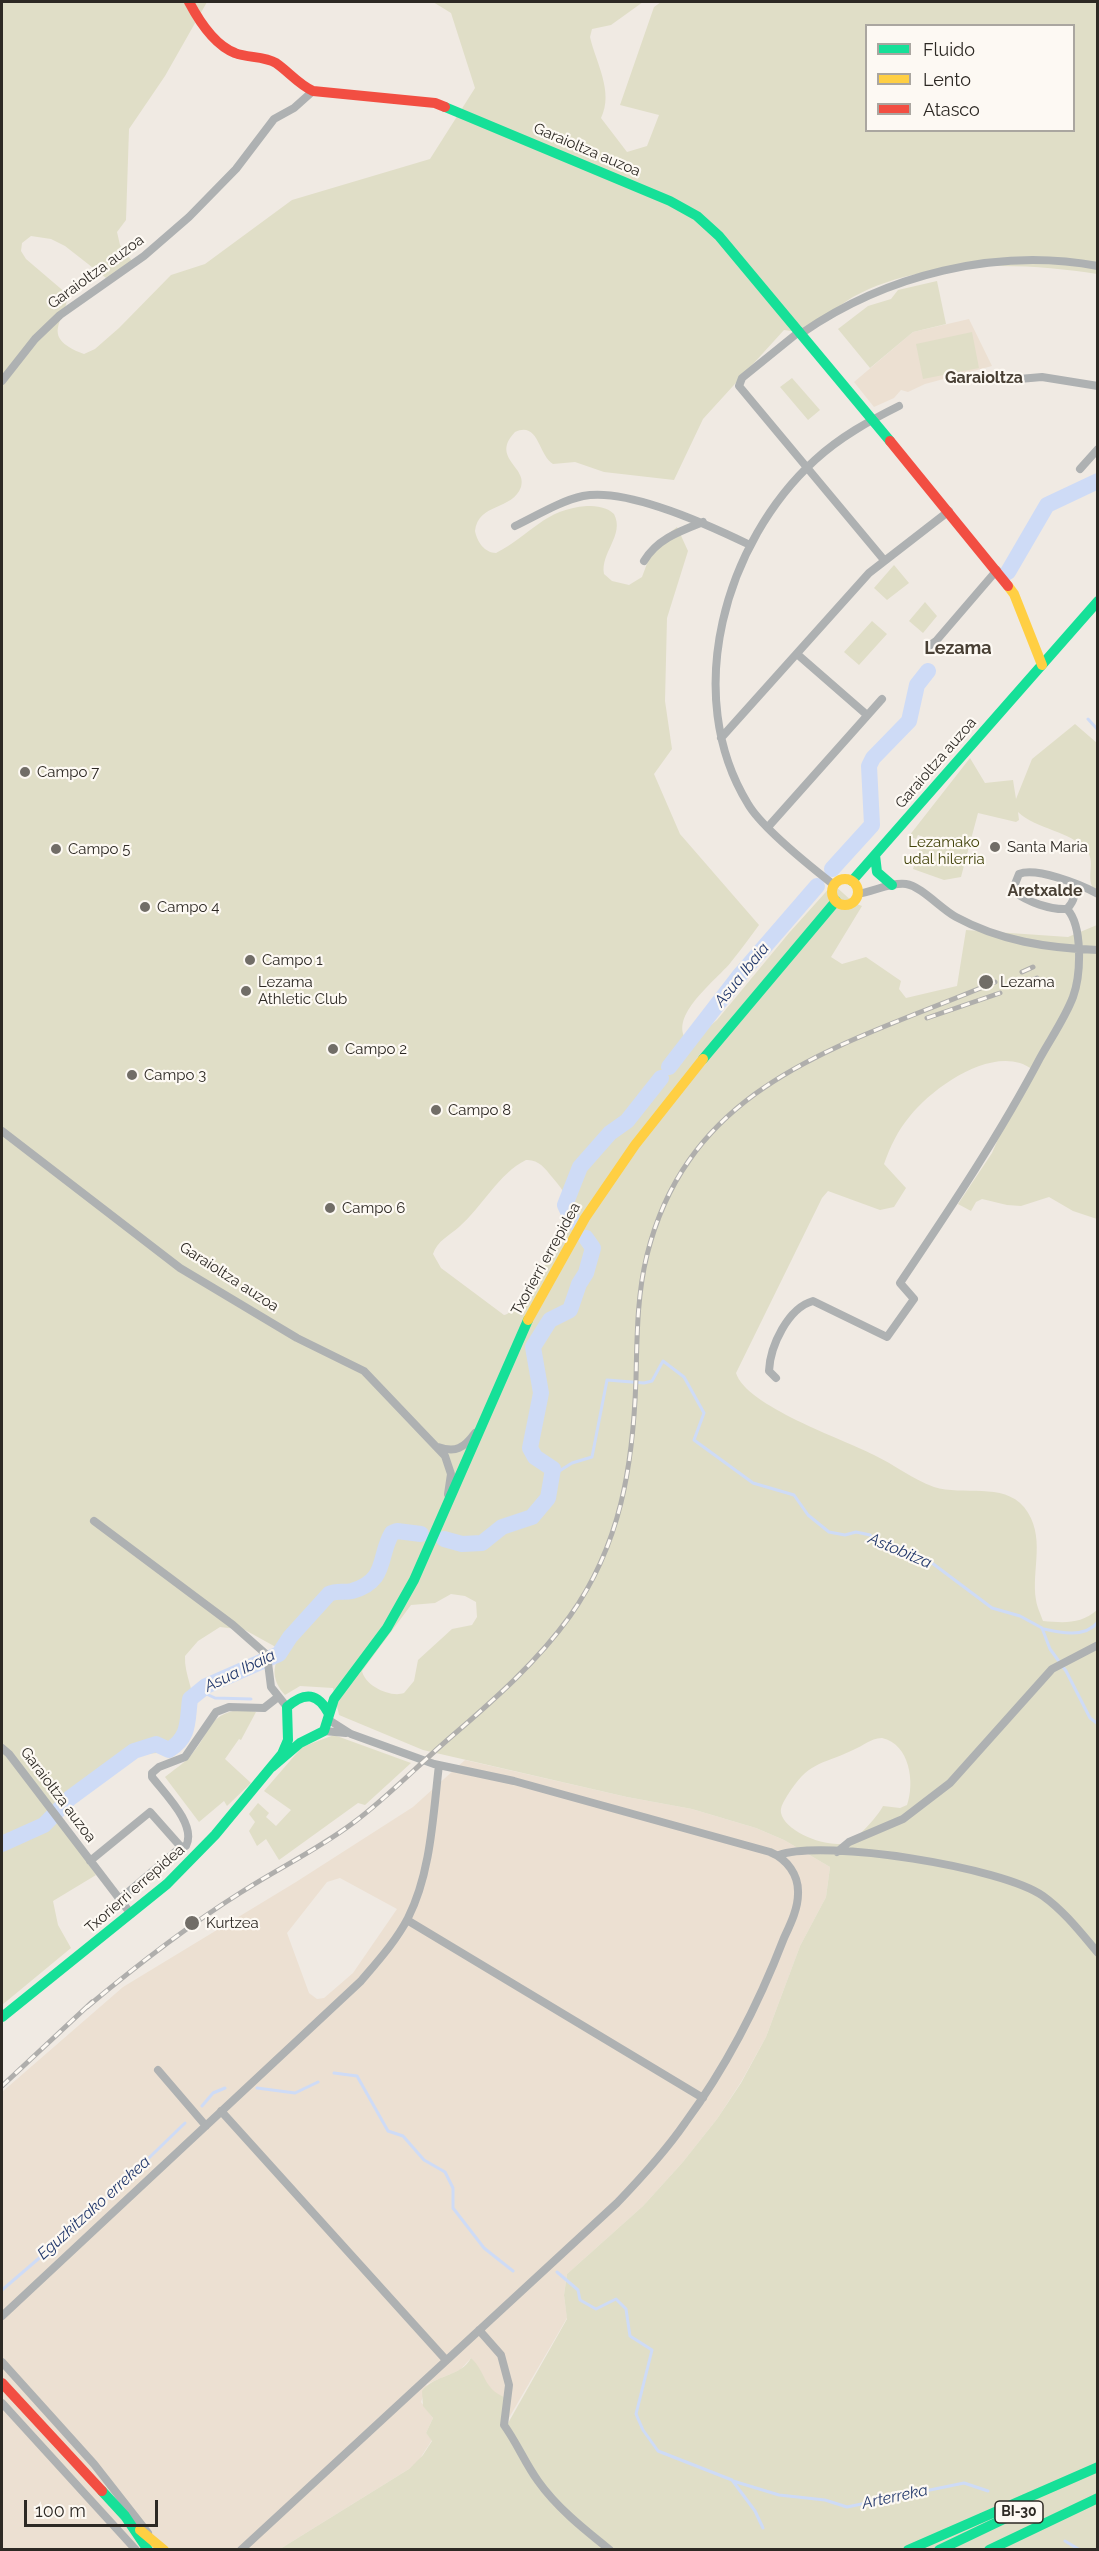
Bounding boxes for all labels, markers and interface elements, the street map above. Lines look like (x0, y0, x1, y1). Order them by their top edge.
legend (865, 24, 1075, 132)
text: Fluido (923, 39, 975, 60)
text: Lento (923, 69, 971, 90)
text: Atasco (923, 99, 980, 120)
street label: Garaioltza auzoa (531, 119, 643, 181)
street label: Garaioltza auzoa (44, 231, 148, 313)
district label: Garaioltza (945, 368, 1023, 388)
district label: Lezama (924, 638, 992, 660)
street label: Garaioltza auzoa (892, 714, 980, 812)
place label: Campo 7 (37, 763, 99, 781)
marker: Campo 7 (18, 765, 32, 779)
park label: Lezamako udal hilerria (903, 833, 985, 868)
place label: Santa Maria (1007, 838, 1088, 856)
place label: Campo 5 (68, 840, 130, 858)
marker: Santa Maria (988, 840, 1002, 854)
marker: Campo 5 (49, 842, 63, 856)
district label: Aretxalde (1007, 881, 1083, 901)
place label: Campo 4 (157, 898, 219, 916)
marker: Campo 4 (138, 900, 152, 914)
water label: Asua Ibaia (711, 939, 773, 1011)
place label: Campo 1 (262, 951, 323, 969)
marker: Campo 1 (243, 953, 257, 967)
place label: Lezama Athletic Club (258, 973, 347, 1008)
marker: Lezama (977, 973, 995, 991)
place label: Lezama (1000, 973, 1055, 991)
marker: Lezama Athletic Club (239, 984, 253, 998)
place label: Campo 2 (345, 1040, 407, 1058)
marker: Campo 2 (326, 1042, 340, 1056)
place label: Campo 3 (144, 1066, 206, 1084)
marker: Campo 3 (125, 1068, 139, 1082)
place label: Campo 8 (448, 1101, 511, 1119)
marker: Campo 8 (429, 1103, 443, 1117)
place label: Campo 6 (342, 1199, 405, 1217)
street label: Txorierri errepidea (508, 1200, 584, 1318)
marker: Campo 6 (323, 1201, 337, 1215)
street label: Garaioltza auzoa (176, 1238, 282, 1316)
water label: Astobitza (865, 1529, 935, 1573)
water label: Asua Ibaia (201, 1646, 279, 1696)
street label: Garaioltza auzoa (16, 1744, 100, 1846)
street label: Txorierri errepidea (82, 1841, 188, 1937)
marker: Kurtzea (183, 1914, 201, 1932)
place label: Kurtzea (206, 1914, 259, 1932)
water label: Eguzkitzako errekea (34, 2152, 154, 2264)
water label: Arterreka (860, 2481, 930, 2513)
scale bar (27, 2488, 160, 2526)
text: 100 m (35, 2500, 86, 2521)
road number: BI-30 (995, 2501, 1043, 2523)

